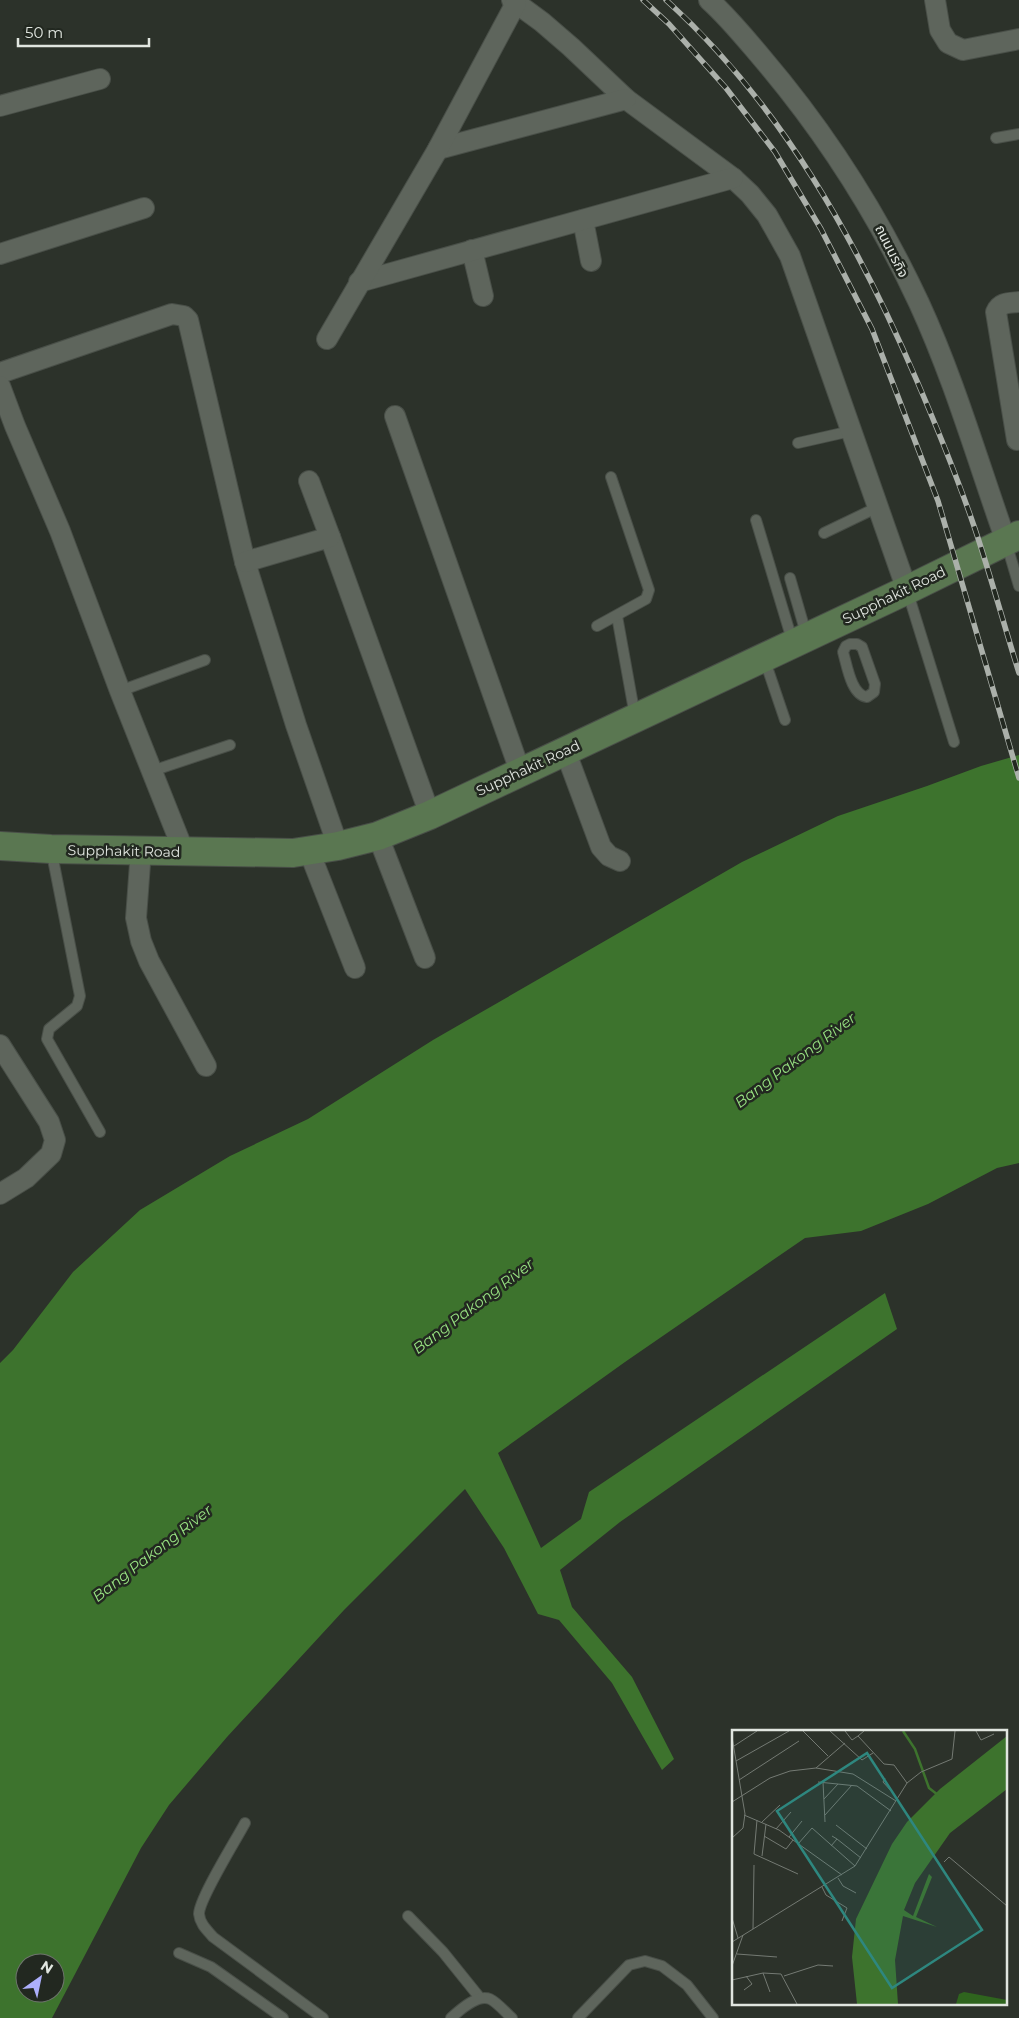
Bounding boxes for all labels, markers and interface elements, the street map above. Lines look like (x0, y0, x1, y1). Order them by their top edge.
scale bar (18, 15, 149, 47)
text: 50 m (25, 23, 63, 42)
street label: ถนนนรกิจ (871, 222, 913, 280)
street label: Supphakit Road (839, 562, 949, 628)
street label: Supphakit Road (473, 736, 583, 800)
street label: Supphakit Road (67, 841, 181, 861)
water label: Bang Pakong River (731, 1008, 860, 1112)
water label: Bang Pakong River (409, 1254, 538, 1358)
water label: Bang Pakong River (88, 1500, 216, 1606)
inset map (732, 1730, 1006, 2006)
north arrow (15, 1953, 65, 2003)
text: N (37, 1956, 57, 1978)

